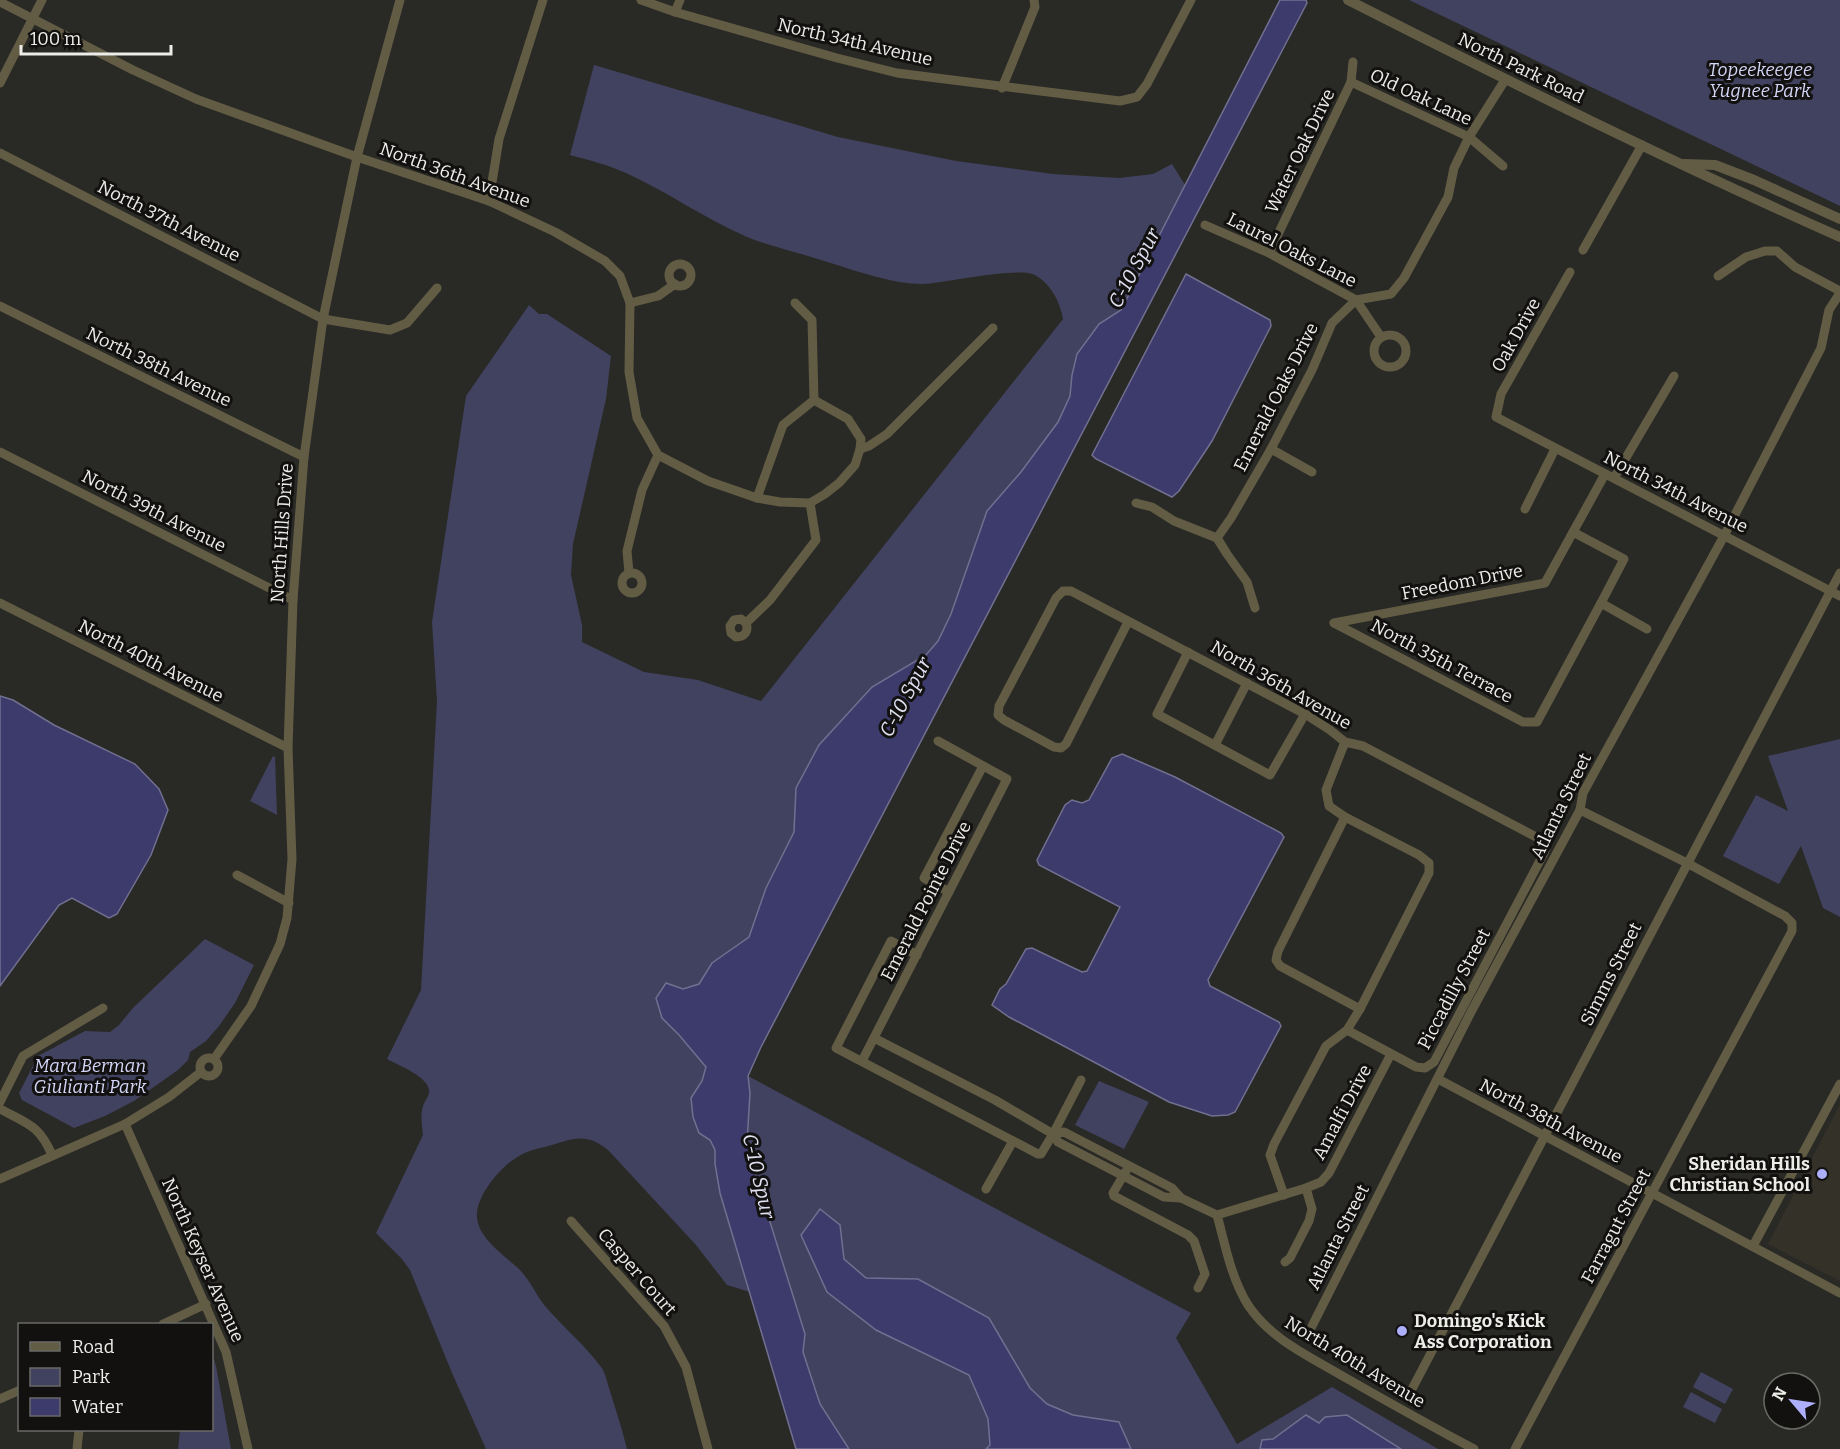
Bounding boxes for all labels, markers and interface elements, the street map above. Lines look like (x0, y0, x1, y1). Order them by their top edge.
street label: North 34th Avenue (775, 13, 935, 71)
scale bar (21, 18, 171, 56)
text: 100 m (30, 28, 81, 50)
street label: North Park Road (1454, 28, 1588, 108)
park label: Topeekeegee Yugnee Park (1708, 59, 1812, 102)
street label: Old Oak Lane (1366, 64, 1476, 130)
street label: Water Oak Drive (1260, 85, 1340, 217)
street label: North 36th Avenue (377, 138, 533, 212)
street label: North 37th Avenue (94, 176, 244, 266)
street label: Laurel Oaks Lane (1224, 208, 1360, 292)
water label: C-10 Spur (1103, 223, 1165, 312)
street label: Oak Drive (1487, 294, 1545, 376)
street label: Emerald Oaks Drive (1229, 319, 1323, 475)
street label: North 38th Avenue (83, 322, 235, 412)
street label: North 34th Avenue (1600, 446, 1752, 538)
street label: North Hills Drive (266, 462, 298, 604)
street label: North 39th Avenue (78, 465, 230, 557)
street label: Freedom Drive (1399, 559, 1525, 605)
street label: North 35th Terrace (1367, 614, 1517, 708)
street label: North 40th Avenue (75, 615, 227, 707)
street label: North 36th Avenue (1207, 636, 1355, 734)
water label: C-10 Spur (874, 652, 936, 741)
street label: Atlanta Street (1526, 749, 1596, 863)
street label: Emerald Pointe Drive (876, 817, 976, 985)
street label: Simms Street (1576, 918, 1647, 1029)
street label: Piccadilly Street (1413, 924, 1495, 1053)
park label: Mara Berman Giulianti Park (34, 1055, 147, 1098)
street label: Amalfi Drive (1308, 1061, 1376, 1163)
street label: North 38th Avenue (1476, 1074, 1626, 1168)
water label: C-10 Spur (738, 1131, 781, 1222)
place label: Sheridan Hills Christian School (1669, 1153, 1810, 1196)
street label: Farragut Street (1577, 1165, 1656, 1287)
marker: Sheridan Hills Christian School (1815, 1167, 1829, 1181)
street label: North Keyser Avenue (157, 1175, 249, 1345)
street label: Atlanta Street (1302, 1180, 1374, 1293)
street label: Casper Court (593, 1224, 681, 1321)
place label: Domingo's Kick Ass Corporation (1414, 1310, 1552, 1353)
street label: North 40th Avenue (1281, 1311, 1429, 1413)
legend (18, 1323, 213, 1431)
marker: Domingo's Kick Ass Corporation (1395, 1324, 1409, 1338)
text: Road (72, 1336, 115, 1358)
text: Park (72, 1366, 111, 1388)
north arrow (1762, 1371, 1822, 1431)
text: N (1768, 1384, 1791, 1404)
text: Water (72, 1396, 123, 1418)

